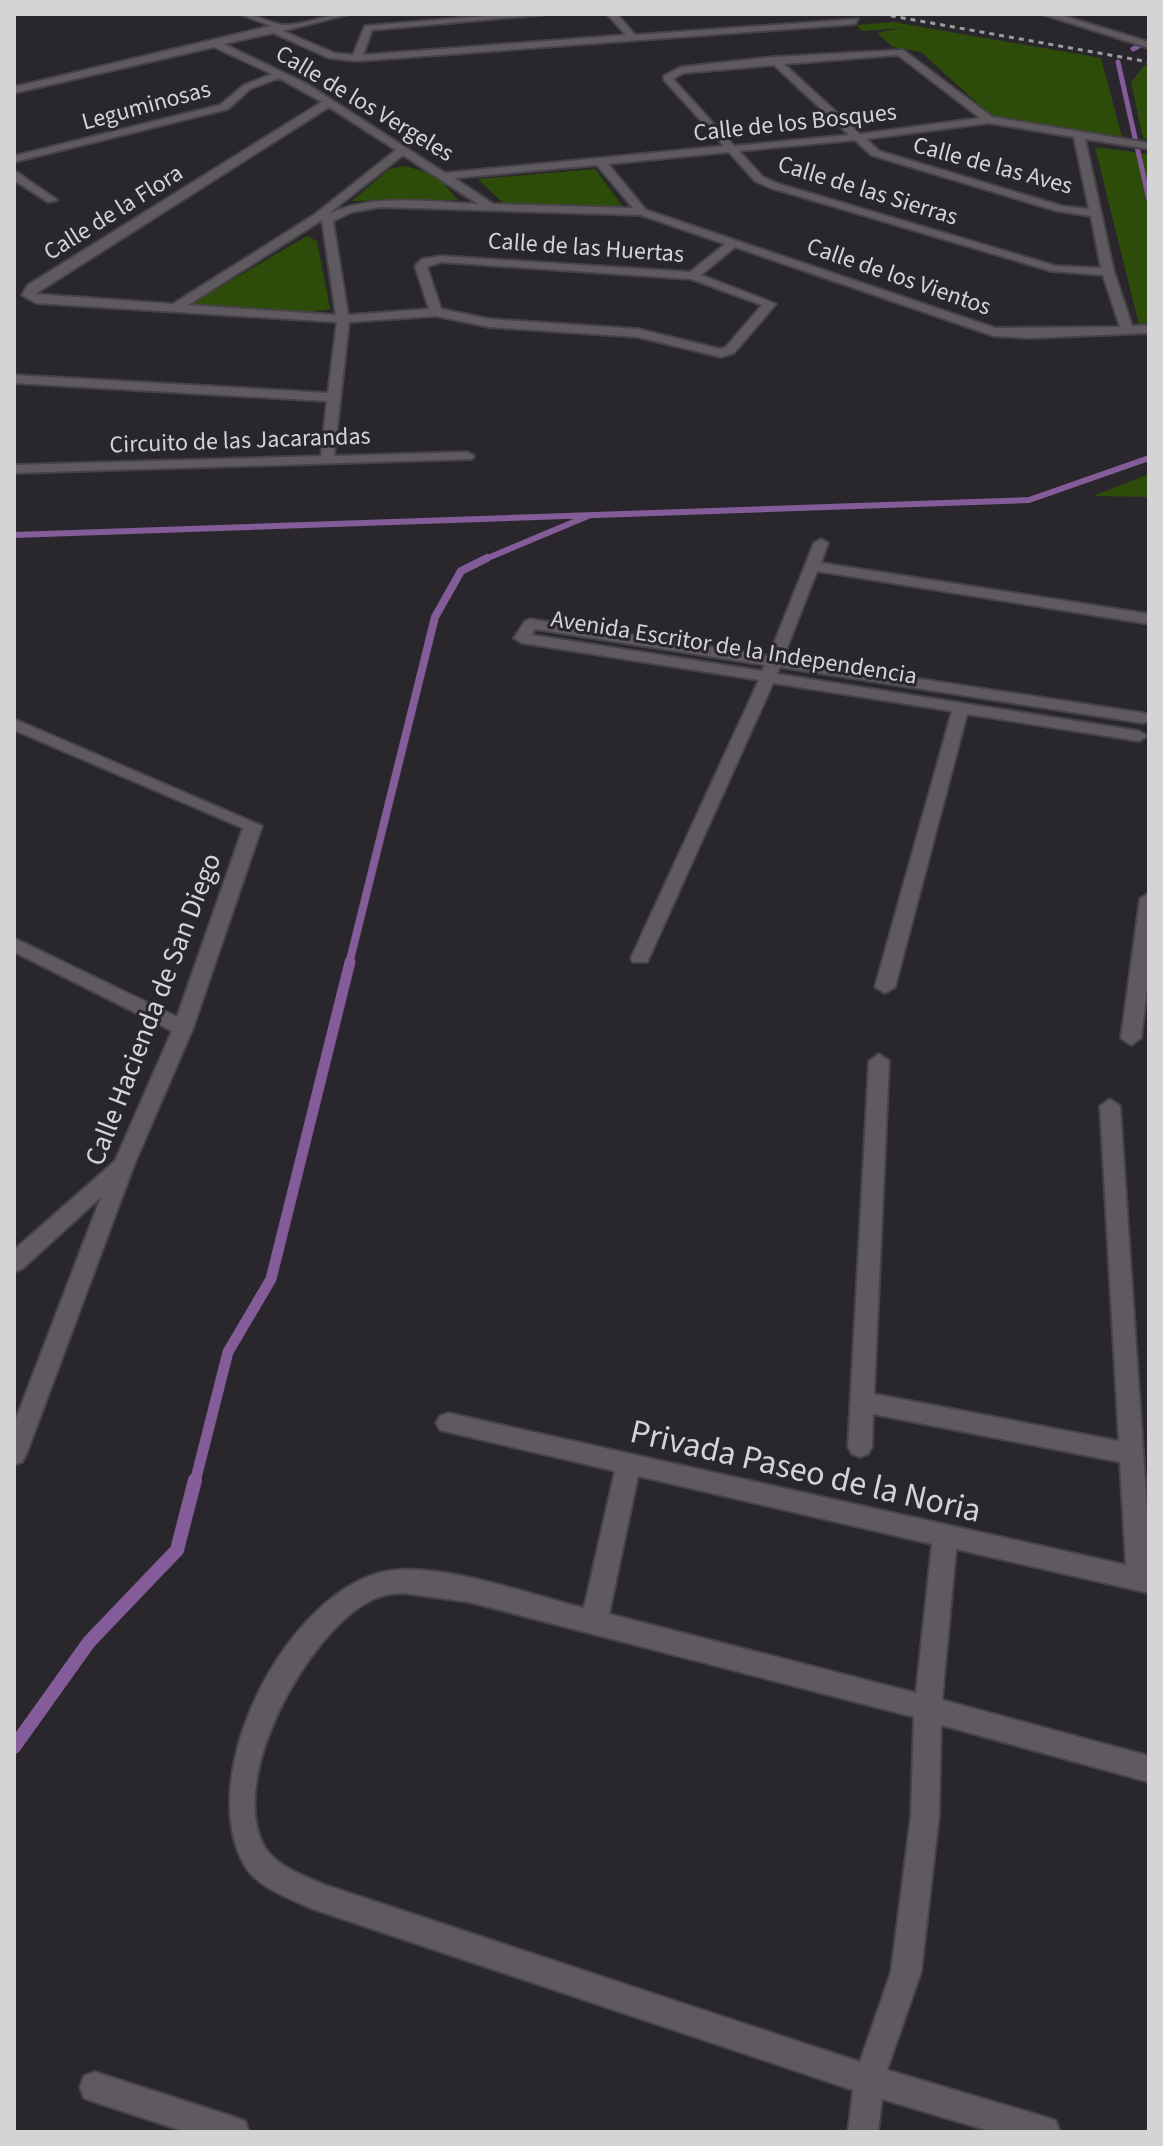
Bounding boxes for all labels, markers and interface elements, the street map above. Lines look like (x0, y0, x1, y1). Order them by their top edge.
street label: Calle de los Vergeles (269, 36, 461, 171)
street label: Leguminosas (78, 71, 215, 140)
street label: Calle de los Bosques (692, 94, 898, 151)
street label: Calle de las Aves (909, 127, 1077, 204)
street label: Calle de las Sierras (773, 146, 962, 235)
street label: Calle de la Flora (37, 156, 190, 269)
street label: Calle de las Huertas (487, 223, 685, 272)
street label: Calle de los Vientos (802, 229, 996, 324)
street label: Circuito de las Jacarandas (109, 418, 371, 463)
street label: Avenida Escritor de la Independencia (548, 601, 920, 694)
street label: Calle Hacienda de San Diego (75, 847, 231, 1171)
street label: Privada Paseo de la Noria (625, 1407, 986, 1536)

